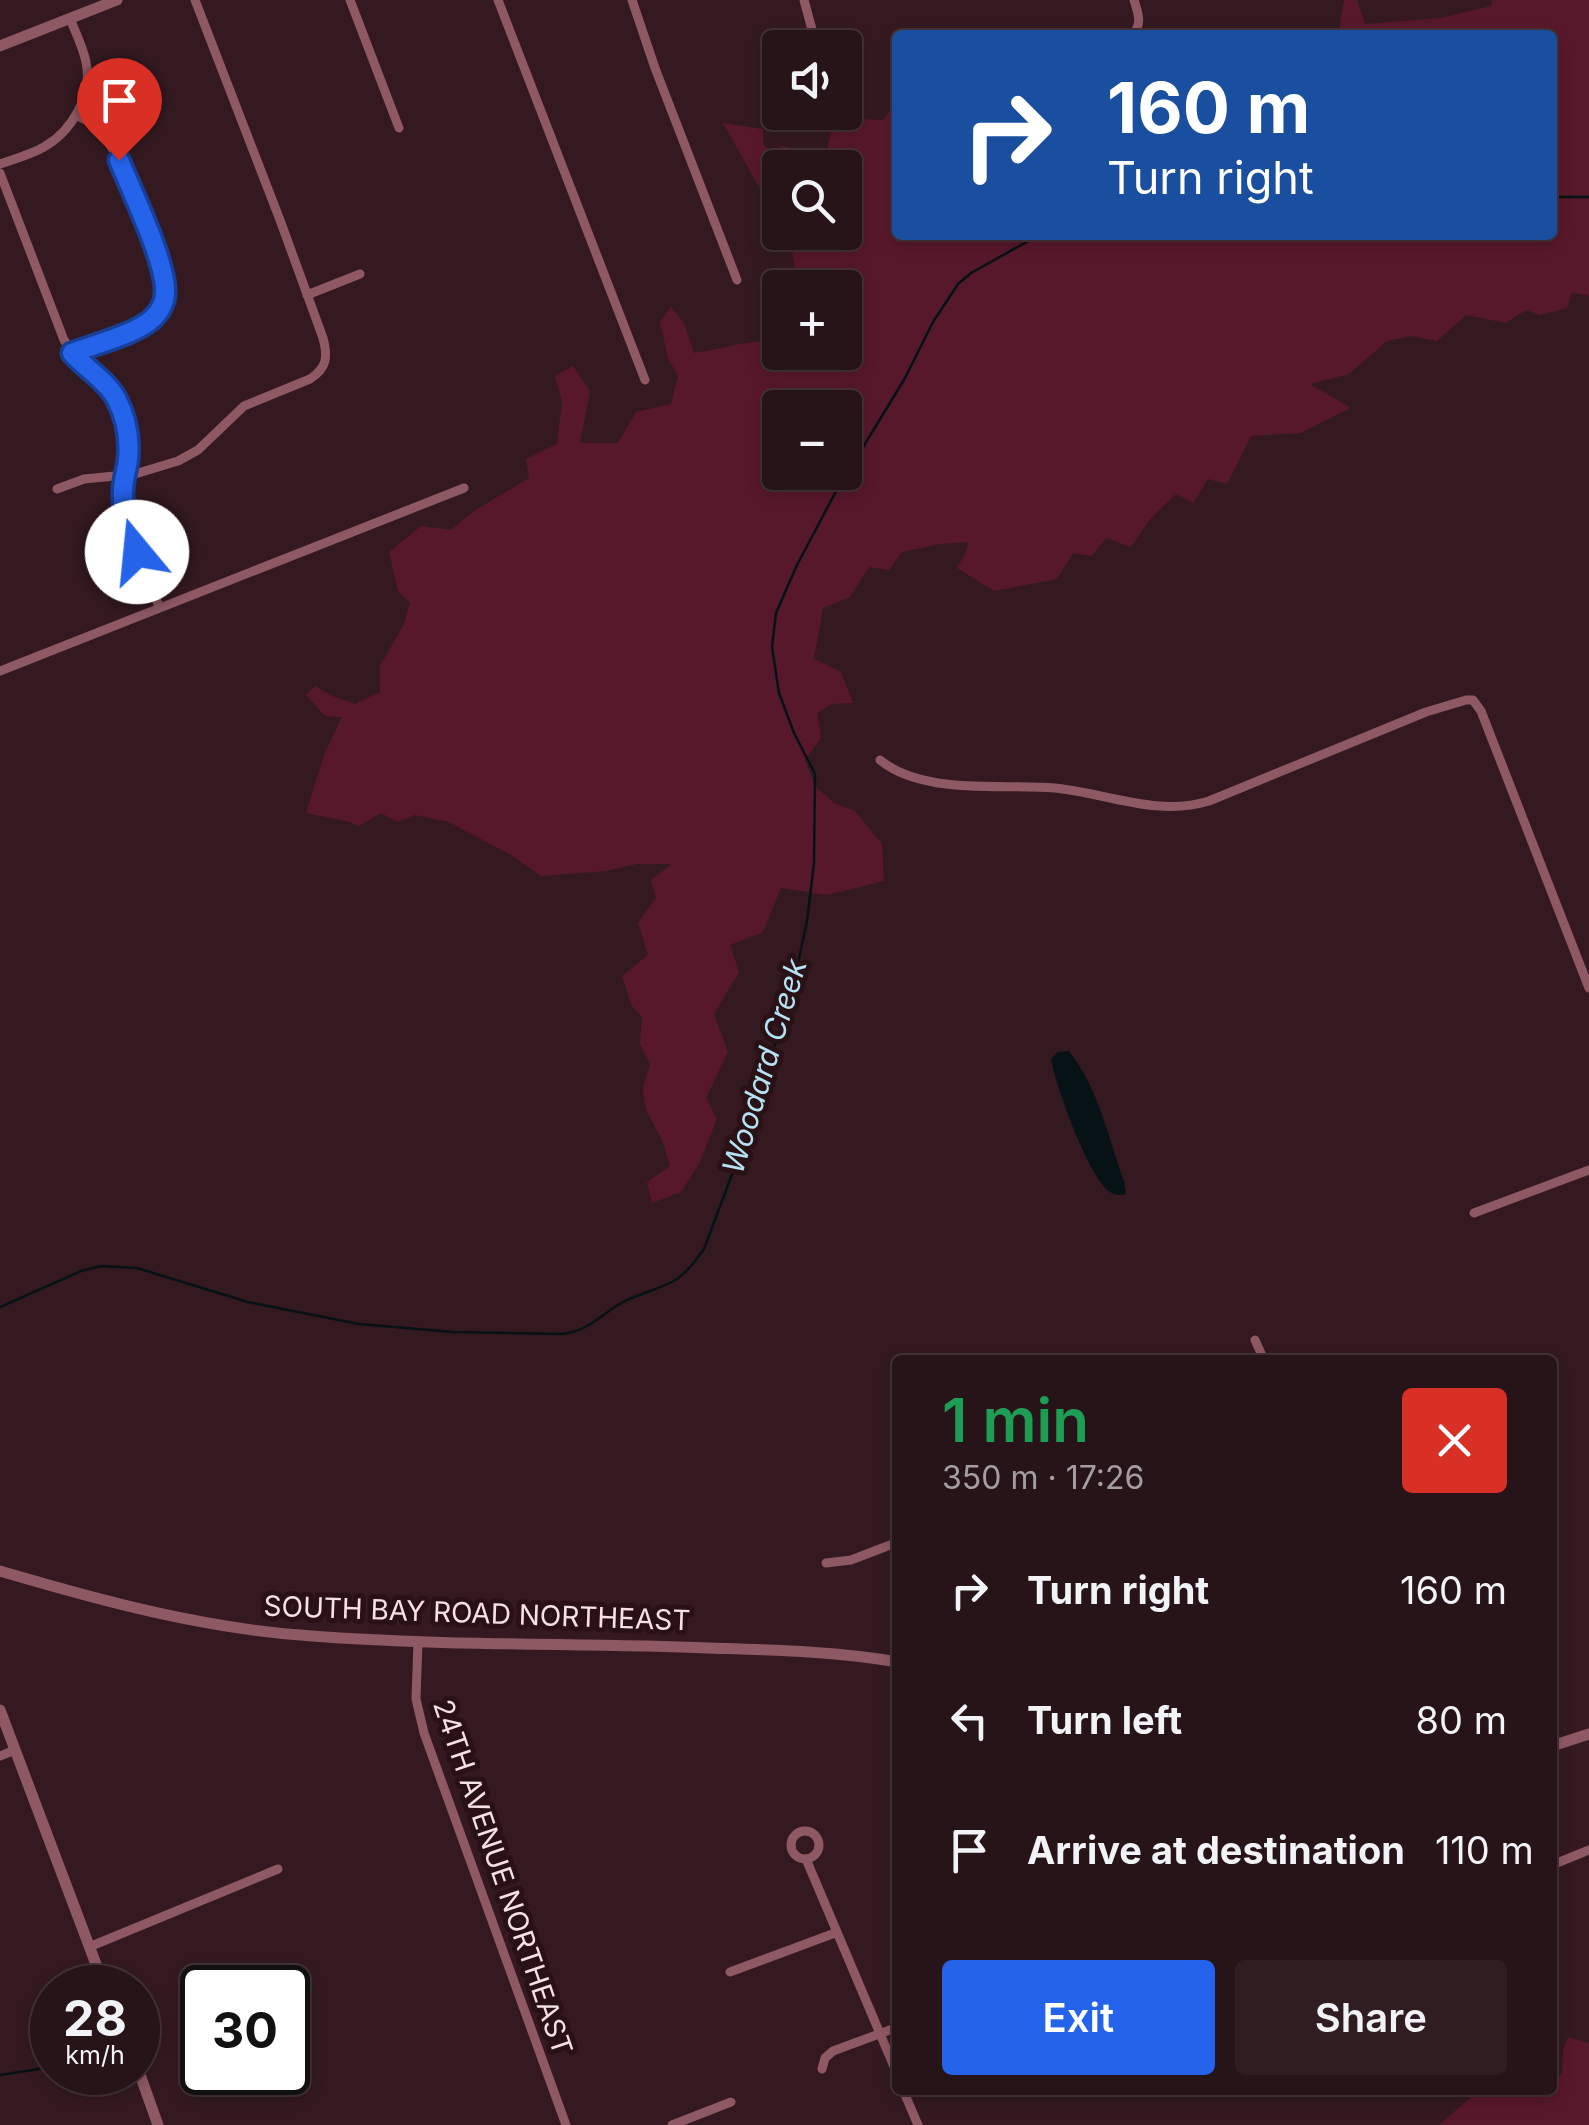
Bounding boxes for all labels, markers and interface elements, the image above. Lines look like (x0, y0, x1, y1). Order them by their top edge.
map controls (762, 30, 862, 490)
button: sound (762, 30, 862, 130)
pin (77, 58, 162, 161)
text: 160 m (1107, 65, 1310, 150)
icon: right (942, 70, 1072, 200)
icon: arrive (92, 73, 147, 128)
button: search (762, 150, 862, 250)
text: Turn right (1107, 150, 1314, 205)
button: + (762, 270, 862, 370)
button: − (762, 390, 862, 490)
position arrow (85, 500, 189, 604)
water label: Woodard Creek (714, 954, 814, 1178)
text: 1 min (942, 1384, 1089, 1456)
button: close (1402, 1388, 1507, 1493)
text: 350 m · 17:26 (942, 1458, 1144, 1497)
icon: right (942, 1563, 997, 1618)
text: Turn right (1027, 1567, 1209, 1613)
text: 160 m (1400, 1567, 1507, 1613)
street label: SOUTH BAY ROAD NORTHEAST (263, 1589, 691, 1637)
icon: left (942, 1693, 997, 1748)
street label: 24TH AVENUE NORTHEAST (426, 1695, 580, 2059)
text: Turn left (1027, 1697, 1182, 1743)
text: 80 m (1416, 1697, 1507, 1743)
icon: arrive (942, 1823, 997, 1878)
text: Arrive at destination (1027, 1827, 1405, 1873)
text: 110 m (1435, 1827, 1534, 1873)
button: Exit (942, 1960, 1215, 2075)
button: Share (1235, 1960, 1507, 2075)
speed limit sign: 30 (180, 1965, 310, 2095)
text: 28 (63, 1988, 127, 2048)
text: km/h (65, 2040, 125, 2070)

